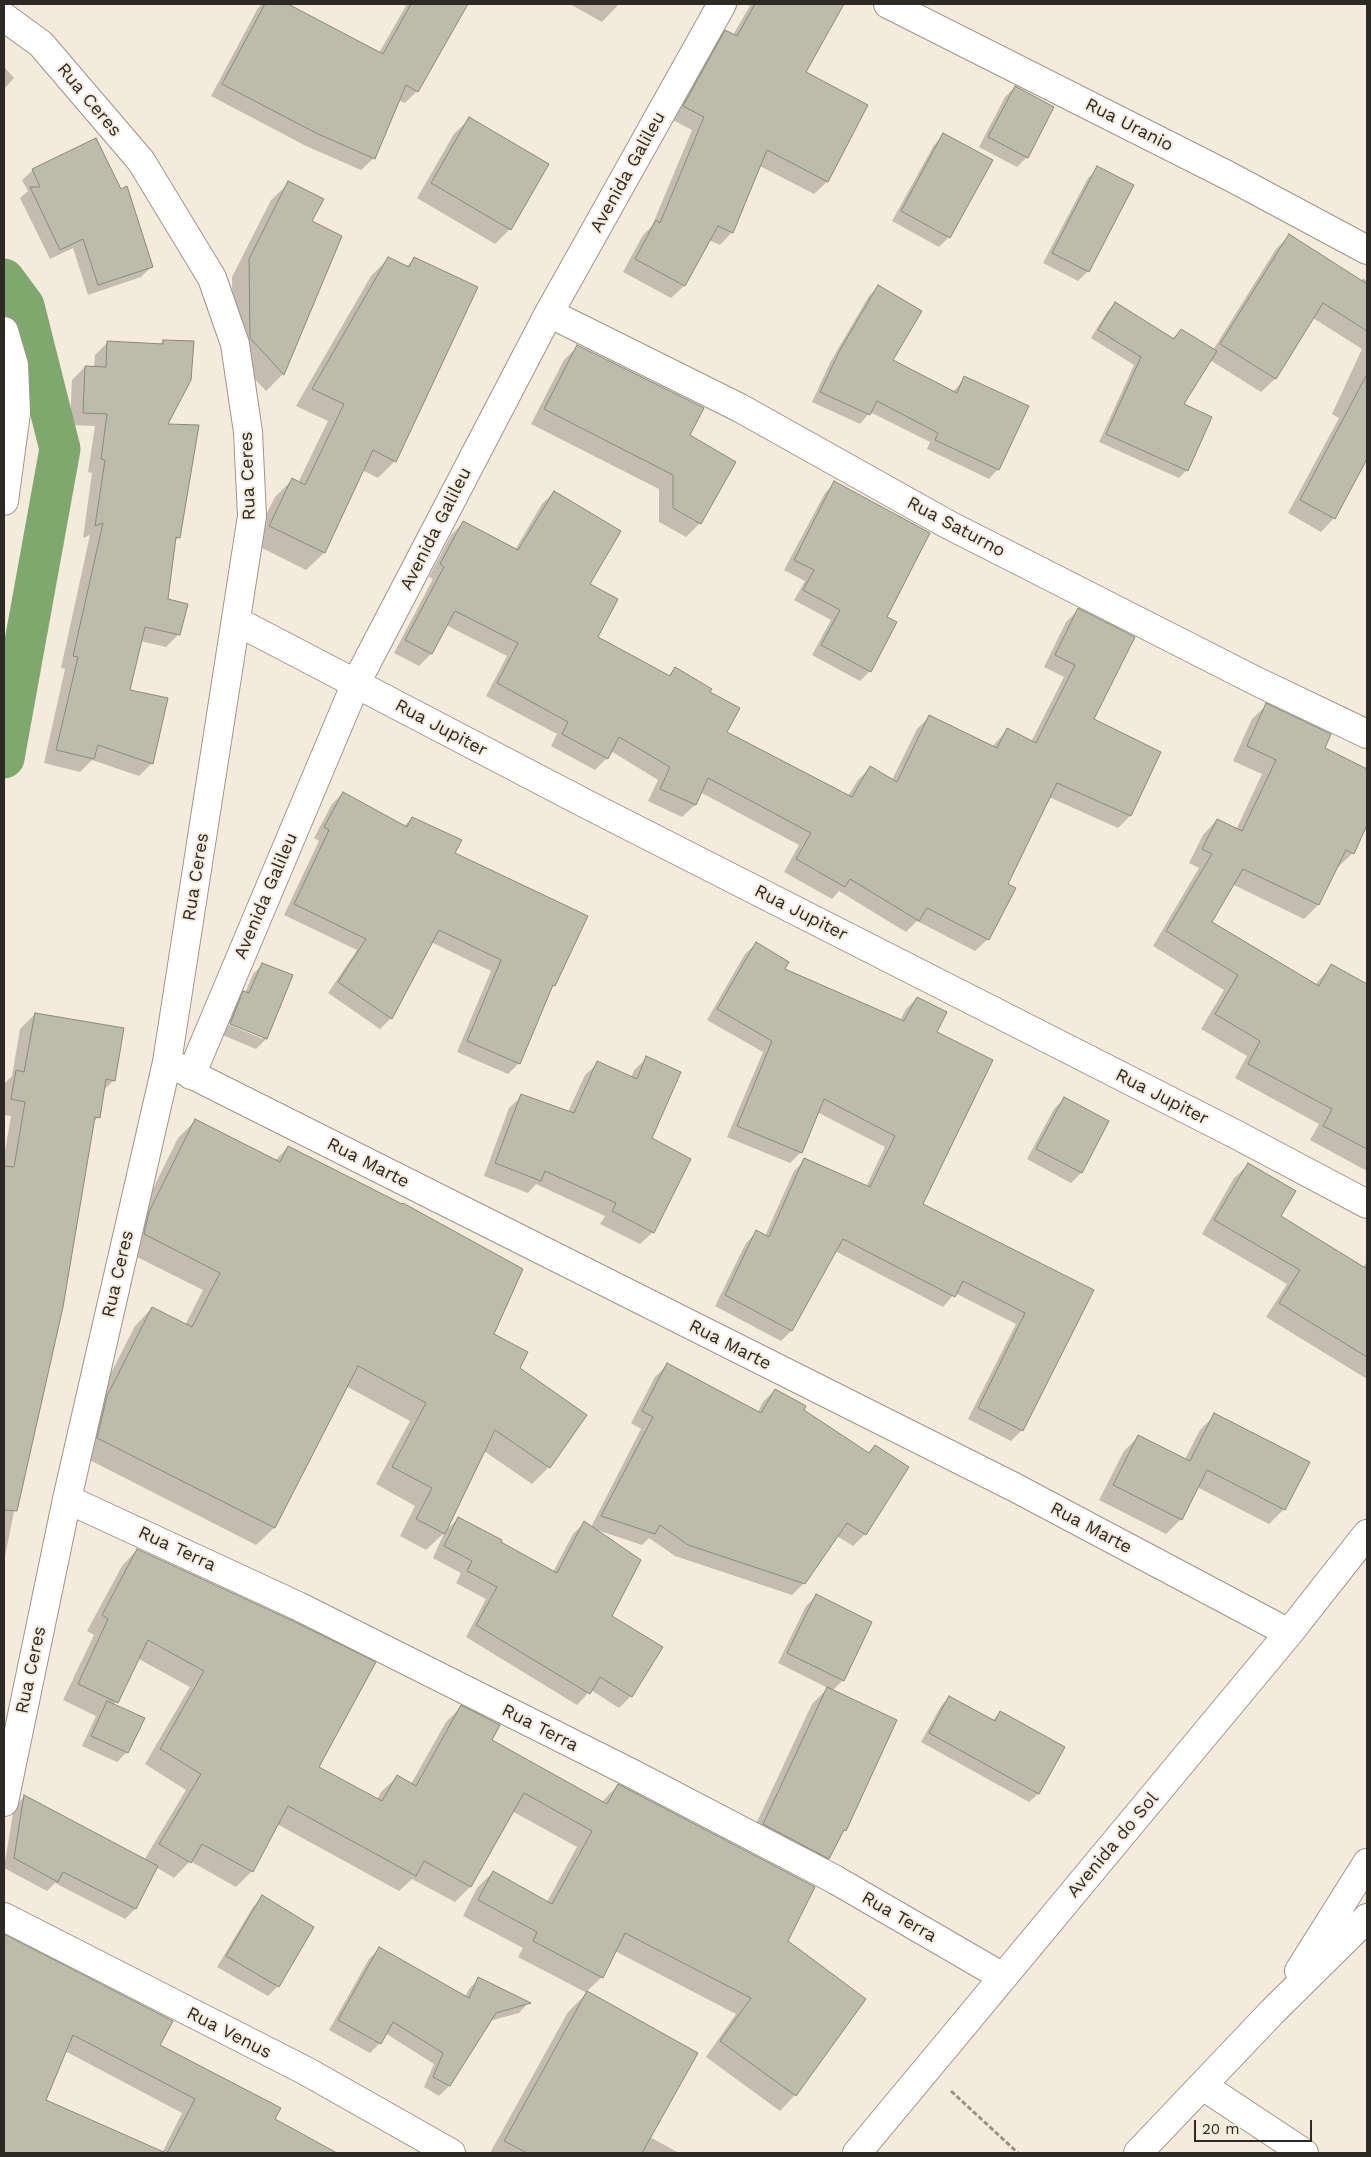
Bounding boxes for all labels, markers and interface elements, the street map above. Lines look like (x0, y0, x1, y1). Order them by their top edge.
street label: Rua Ceres (52, 59, 126, 141)
street label: Rua Uranio (1081, 94, 1177, 156)
street label: Avenida Galileu (586, 108, 670, 236)
street label: Rua Ceres (236, 431, 260, 521)
street label: Avenida Galileu (396, 464, 476, 594)
street label: Rua Saturno (903, 492, 1009, 562)
street label: Rua Jupiter (391, 695, 491, 761)
street label: Avenida Galileu (230, 830, 302, 962)
street label: Rua Ceres (178, 831, 214, 923)
street label: Rua Jupiter (751, 880, 851, 946)
street label: Rua Jupiter (1112, 1064, 1212, 1130)
street label: Rua Marte (323, 1133, 413, 1193)
street label: Rua Ceres (97, 1228, 139, 1320)
street label: Rua Marte (685, 1315, 775, 1375)
street label: Rua Marte (1046, 1497, 1136, 1559)
street label: Rua Terra (135, 1522, 219, 1576)
street label: Rua Ceres (11, 1624, 51, 1716)
street label: Rua Terra (498, 1700, 582, 1756)
street label: Avenida do Sol (1063, 1788, 1163, 1902)
street label: Rua Terra (858, 1887, 940, 1947)
street label: Rua Venus (183, 2002, 275, 2064)
scale bar (1196, 2110, 1314, 2142)
text: 20 m (1202, 2120, 1240, 2138)

